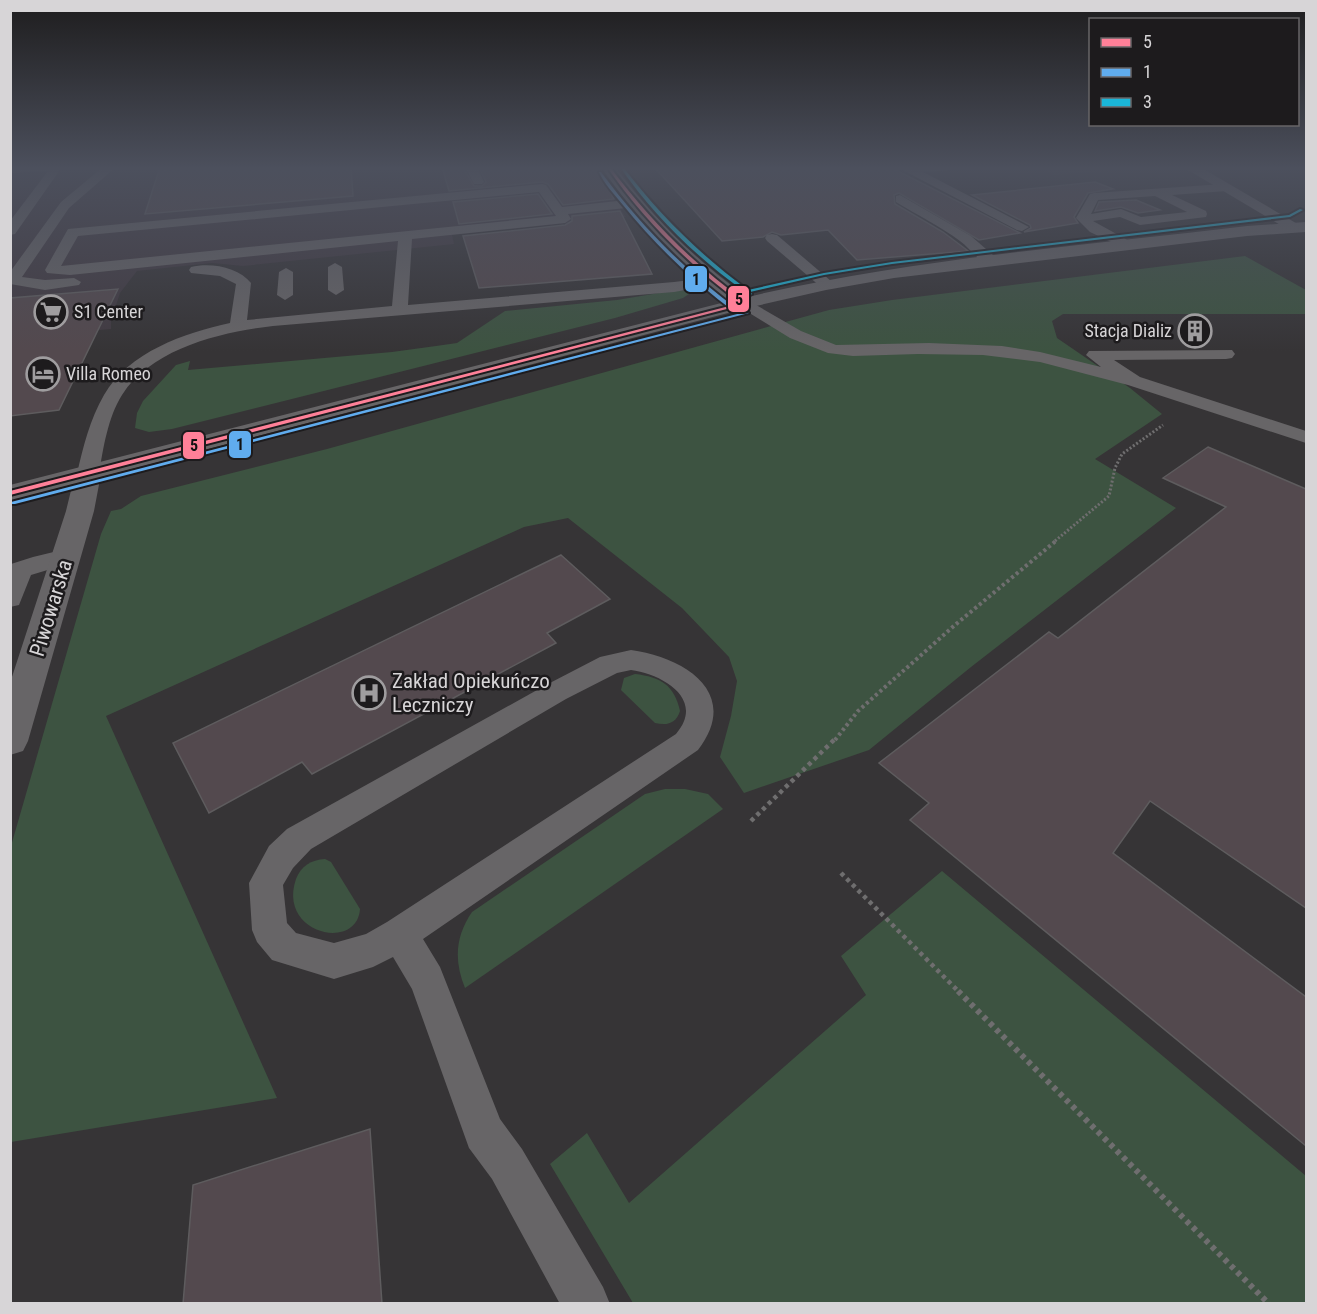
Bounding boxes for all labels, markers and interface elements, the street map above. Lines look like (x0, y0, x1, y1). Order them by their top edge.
legend (1089, 18, 1299, 126)
text: 5 (1143, 31, 1152, 52)
text: 1 (1143, 61, 1152, 82)
text: 3 (1143, 91, 1152, 112)
line badge: 1 (684, 265, 708, 293)
text: 1 (692, 270, 700, 289)
line badge: 5 (727, 285, 750, 313)
text: 5 (735, 290, 743, 309)
supermarket icon: S1 Center (33, 294, 69, 330)
place label: S1 Center (74, 301, 143, 322)
building icon: Stacja Dializ (1177, 313, 1213, 349)
place label: Stacja Dializ (1084, 320, 1172, 341)
hotel icon: Villa Romeo (25, 356, 61, 392)
place label: Villa Romeo (66, 363, 151, 384)
line badge: 1 (228, 430, 252, 459)
line badge: 5 (182, 431, 205, 460)
text: 1 (236, 435, 244, 454)
text: 5 (190, 436, 198, 455)
street label: Piwowarska (25, 557, 77, 659)
place label: Zakład Opiekuńczo Leczniczy (392, 669, 550, 717)
hospital icon: Zakład Opiekuńczo Leczniczy (351, 675, 387, 711)

